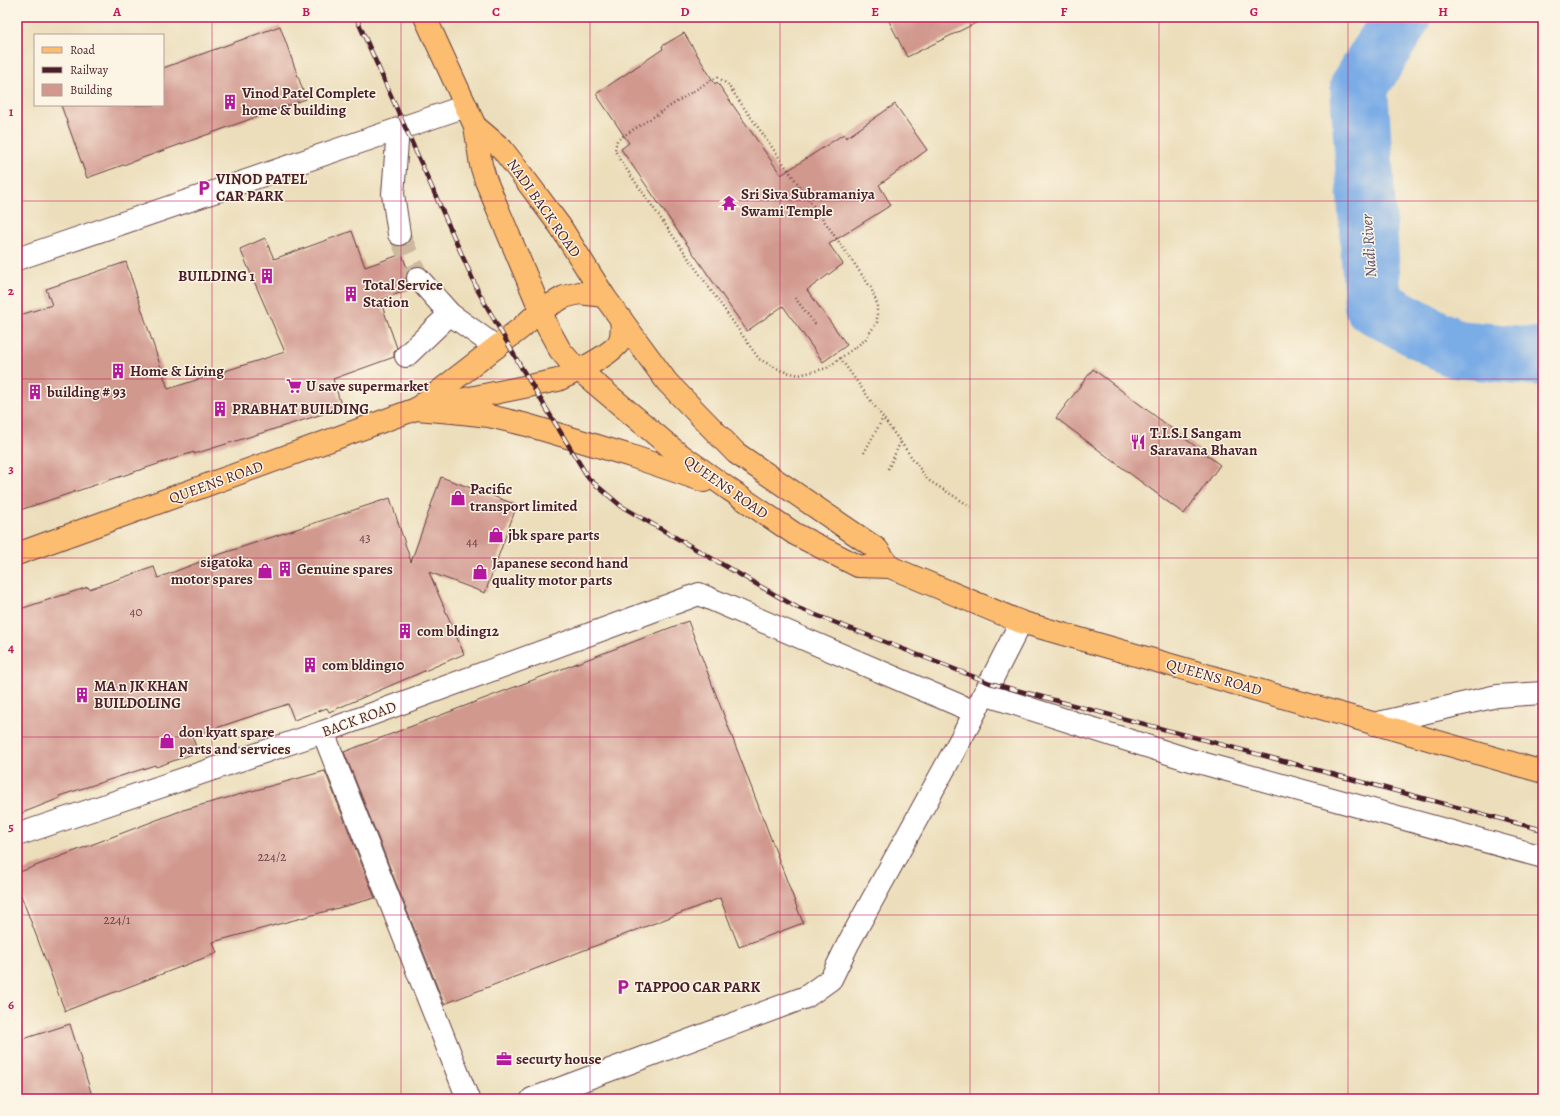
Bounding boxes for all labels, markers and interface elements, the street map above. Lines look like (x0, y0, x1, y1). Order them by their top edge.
text: A (112, 3, 122, 20)
text: B (302, 3, 310, 20)
text: C (492, 3, 500, 20)
text: D (680, 3, 690, 20)
text: E (871, 3, 879, 20)
text: F (1061, 3, 1068, 20)
text: G (1250, 3, 1258, 20)
text: H (1438, 3, 1448, 20)
legend (34, 34, 164, 106)
text: Road (70, 42, 96, 58)
text: Railway (70, 62, 109, 78)
text: Building (70, 82, 112, 98)
place label: Vinod Patel Complete home & building (241, 83, 376, 120)
building icon: Vinod Patel Complete home & building (221, 93, 239, 111)
text: 1 (9, 103, 14, 120)
street label: NADI BACK ROAD (502, 155, 586, 261)
place label: VINOD PATEL CAR PARK (215, 169, 307, 206)
parking icon: VINOD PATEL CAR PARK (195, 179, 213, 197)
place label: Sri Siva Subramaniya Swami Temple (741, 184, 876, 221)
temple icon: Sri Siva Subramaniya Swami Temple (720, 194, 738, 212)
water label: Nadi River (1356, 213, 1382, 278)
place label: BUILDING 1 (178, 266, 256, 286)
building icon: BUILDING 1 (258, 267, 276, 285)
place label: Total Service Station (363, 275, 443, 312)
text: 2 (8, 282, 15, 299)
building icon: Total Service Station (342, 285, 360, 303)
place label: Home & Living (130, 361, 224, 381)
building icon: Home & Living (109, 362, 127, 380)
place label: U save supermarket (306, 376, 429, 396)
supermarket icon: U save supermarket (285, 377, 303, 395)
place label: building # 93 (46, 382, 126, 402)
building icon: building # 93 (26, 383, 44, 401)
place label: PRABHAT BUILDING (232, 399, 369, 419)
building icon: PRABHAT BUILDING (211, 400, 229, 418)
place label: T.I.S.I Sangam Saravana Bhavan (1150, 423, 1258, 460)
restaurant icon: T.I.S.I Sangam Saravana Bhavan (1129, 433, 1147, 451)
street label: QUEENS ROAD (680, 451, 772, 523)
street label: QUEENS ROAD (166, 456, 266, 508)
text: 3 (8, 460, 14, 477)
place label: Pacific transport limited (470, 479, 579, 516)
shop icon: Pacific transport limited (449, 489, 467, 507)
place label: jbk spare parts (508, 525, 600, 545)
shop icon: jbk spare parts (487, 526, 505, 544)
house number: 43 (359, 529, 371, 546)
house number: 44 (466, 533, 478, 550)
place label: sigatoka motor spares (171, 552, 254, 589)
place label: Japanese second hand quality motor parts (492, 553, 629, 590)
place label: Genuine spares (297, 559, 393, 579)
building icon: Genuine spares (276, 560, 294, 578)
shop icon: sigatoka motor spares (256, 562, 274, 580)
shop icon: Japanese second hand quality motor parts (471, 563, 489, 581)
house number: 40 (130, 603, 142, 620)
place label: com blding12 (417, 621, 500, 641)
building icon: com blding12 (396, 622, 414, 640)
text: 4 (8, 639, 14, 656)
street label: QUEENS ROAD (1164, 654, 1264, 700)
place label: com blding10 (322, 655, 405, 675)
building icon: com blding10 (301, 656, 319, 674)
place label: MA n JK KHAN BUILDOLING (94, 676, 188, 713)
building icon: MA n JK KHAN BUILDOLING (73, 686, 91, 704)
street label: BACK ROAD (319, 696, 399, 742)
place label: don kyatt spare parts and services (179, 722, 291, 759)
shop icon: don kyatt spare parts and services (158, 732, 176, 750)
text: 5 (8, 818, 14, 835)
house number: 224/2 (258, 848, 286, 865)
house number: 224/1 (104, 911, 131, 928)
place label: TAPPOO CAR PARK (635, 977, 760, 997)
parking icon: TAPPOO CAR PARK (614, 978, 632, 996)
text: 6 (8, 996, 14, 1013)
place label: securty house (516, 1049, 602, 1069)
office icon: securty house (495, 1050, 513, 1068)

